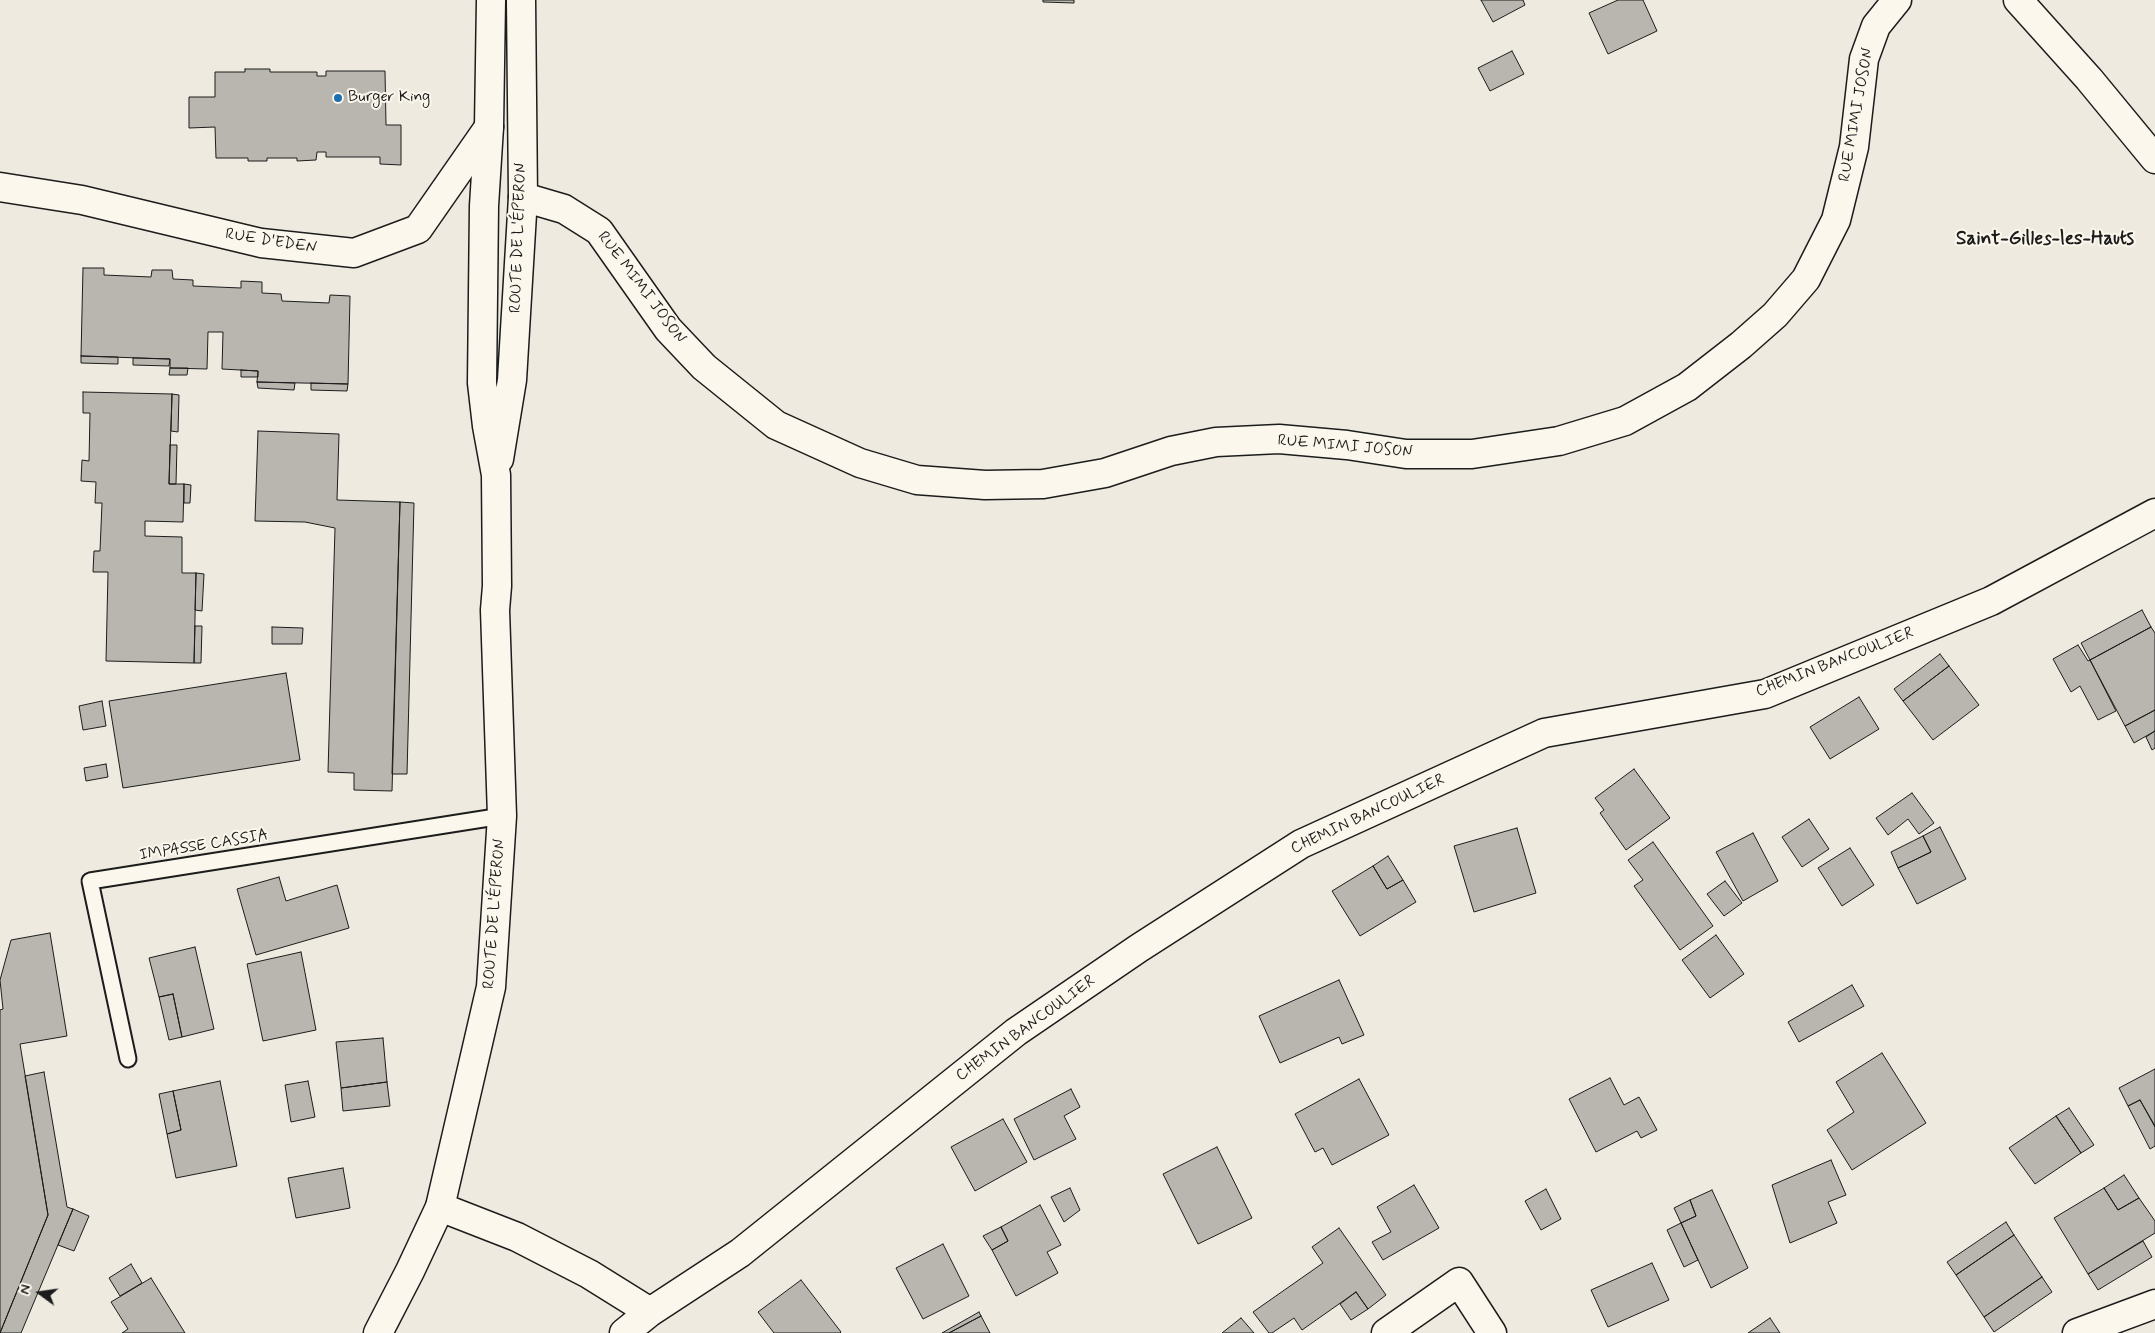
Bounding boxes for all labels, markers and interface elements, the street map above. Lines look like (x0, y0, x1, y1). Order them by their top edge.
street label: RUE MIMI JOSON (1836, 47, 1878, 183)
place label: Burger King (348, 88, 430, 108)
marker: Burger King (332, 92, 344, 104)
street label: ROUTE DE L'ÉPERON (507, 163, 531, 313)
street label: RUE D'EDEN (224, 225, 318, 259)
street label: RUE MIMI JOSON (593, 228, 689, 348)
district label: Saint-Gilles-les-Hauts (1956, 229, 2134, 251)
street label: RUE MIMI JOSON (1277, 432, 1413, 462)
street label: CHEMIN BANCOULIER (1753, 624, 1917, 702)
street label: CHEMIN BANCOULIER (1288, 771, 1448, 859)
street label: IMPASSE CASSIA (138, 826, 270, 866)
street label: ROUTE DE L'ÉPERON (480, 838, 510, 990)
street label: CHEMIN BANCOULIER (953, 972, 1099, 1086)
north arrow (15, 1268, 65, 1318)
text: N (16, 1283, 35, 1296)

